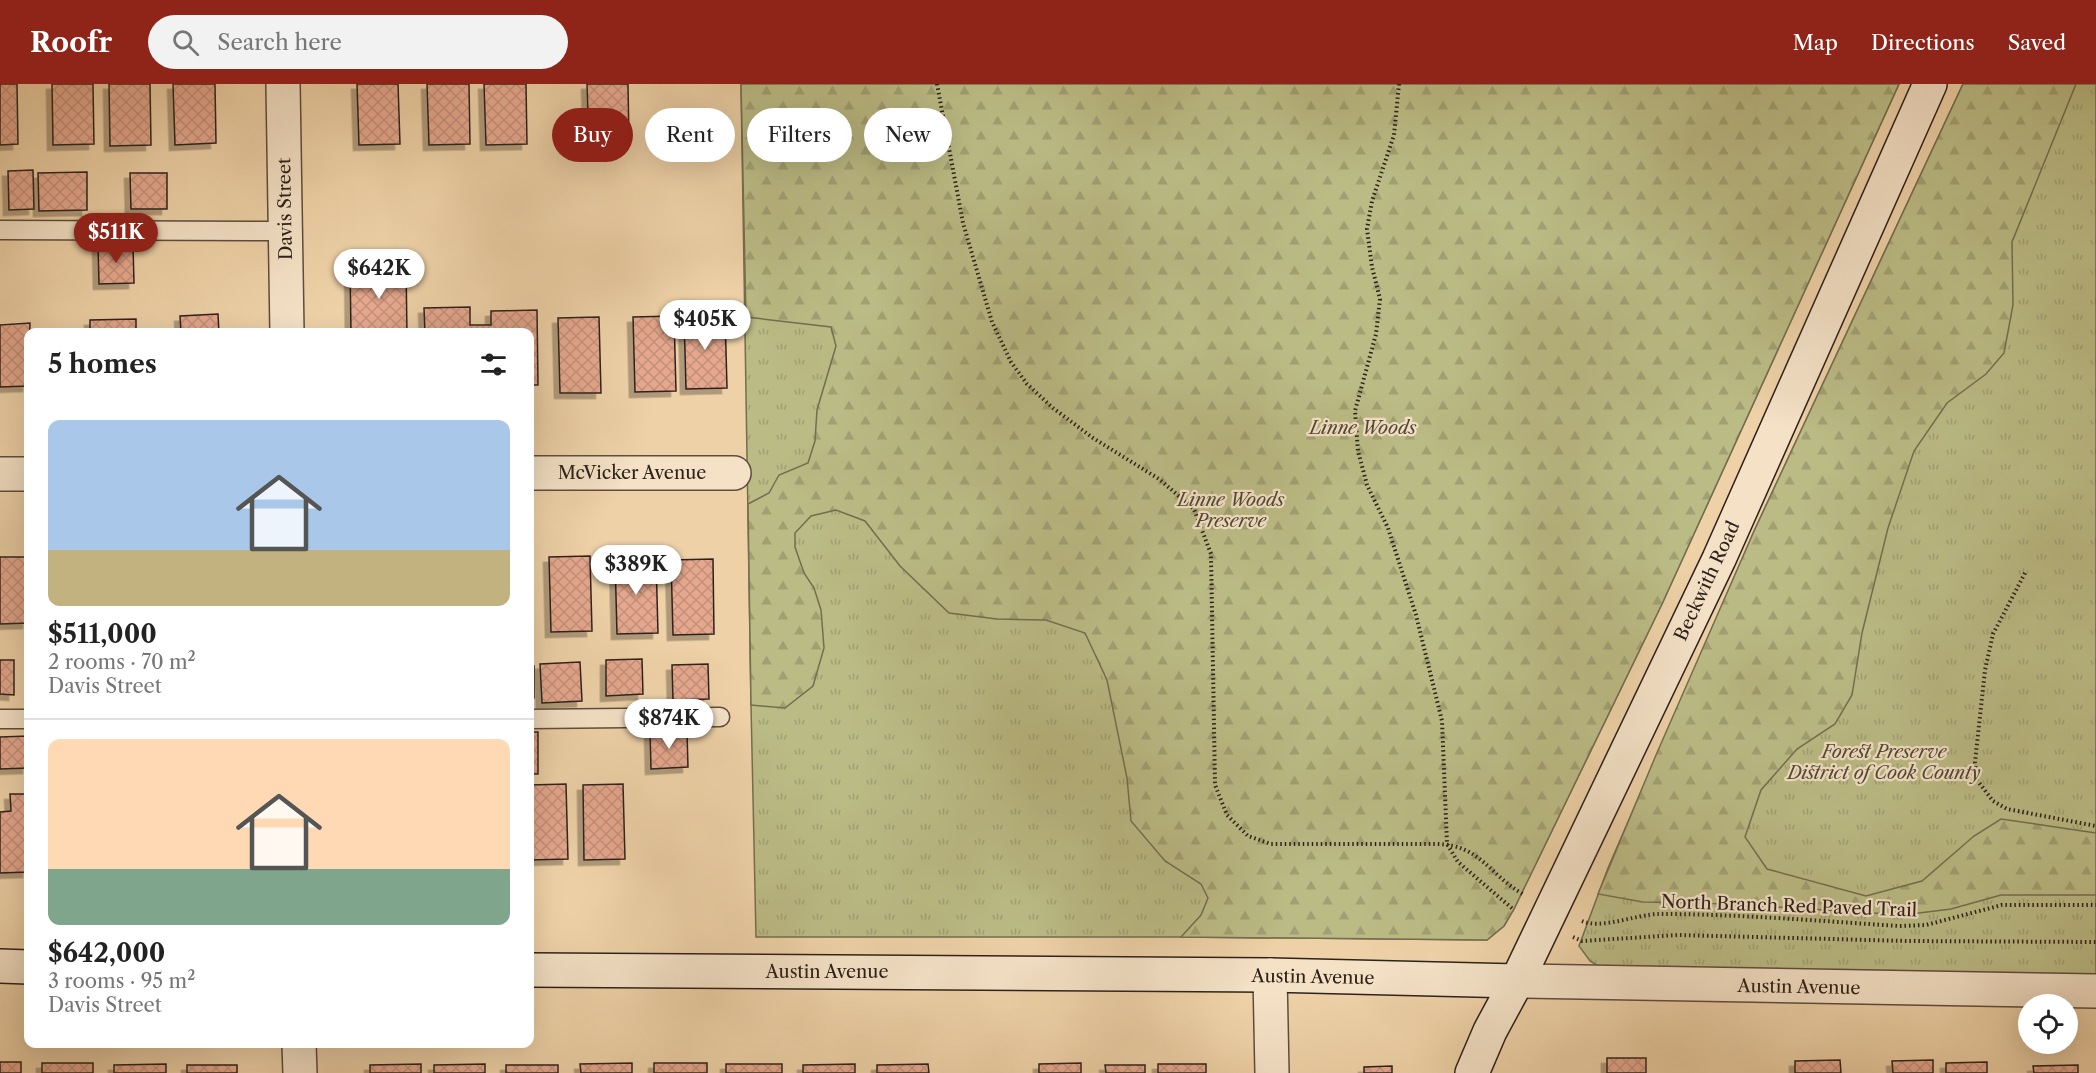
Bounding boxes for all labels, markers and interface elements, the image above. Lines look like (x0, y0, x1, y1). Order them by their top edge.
search box (148, 15, 568, 69)
text: Roofr (30, 25, 112, 59)
icon: search (169, 26, 202, 59)
text: Search here (217, 29, 342, 56)
text: Map (1793, 30, 1838, 55)
text: Directions (1871, 30, 1975, 55)
text: Saved (2008, 30, 2066, 55)
chip: Buy (552, 108, 633, 162)
chip: Rent (645, 108, 735, 162)
chip: Filters (747, 108, 852, 162)
chip: New (864, 108, 952, 162)
street label: Davis Street (273, 157, 297, 260)
pin: $511K (74, 213, 158, 264)
text: $511K (88, 220, 144, 244)
pin: $642K (337, 249, 421, 300)
text: $642K (348, 256, 410, 280)
pin: $405K (663, 300, 747, 351)
text: $405K (674, 307, 736, 331)
text: 5 homes (48, 348, 157, 380)
icon: filters (477, 348, 510, 381)
park label: Linne Woods (1307, 417, 1417, 439)
icon: home (225, 459, 333, 567)
street label: McVicker Avenue (558, 462, 706, 484)
park label: Linne Woods Preserve (1175, 489, 1285, 532)
street label: Beckwith Road (1670, 518, 1744, 644)
pin: $389K (594, 545, 678, 596)
text: $389K (605, 552, 667, 576)
text: $511,000 (48, 618, 157, 650)
text: 2 rooms · 70 m² (48, 650, 196, 674)
text: Davis Street (48, 674, 162, 698)
pin: $874K (627, 699, 711, 750)
text: $874K (638, 706, 700, 730)
park label: Forest Preserve District of Cook County (1786, 741, 1981, 784)
icon: home (225, 778, 333, 886)
street label: North Branch Red Paved Trail (1661, 891, 1917, 921)
text: $642,000 (48, 937, 165, 969)
street label: Austin Avenue (764, 961, 889, 983)
street label: Austin Avenue (1250, 965, 1375, 989)
text: 3 rooms · 95 m² (48, 969, 195, 993)
street label: Austin Avenue (1736, 975, 1861, 999)
text: Davis Street (48, 993, 162, 1017)
map controls (2018, 994, 2078, 1054)
button: locate (2018, 994, 2078, 1054)

